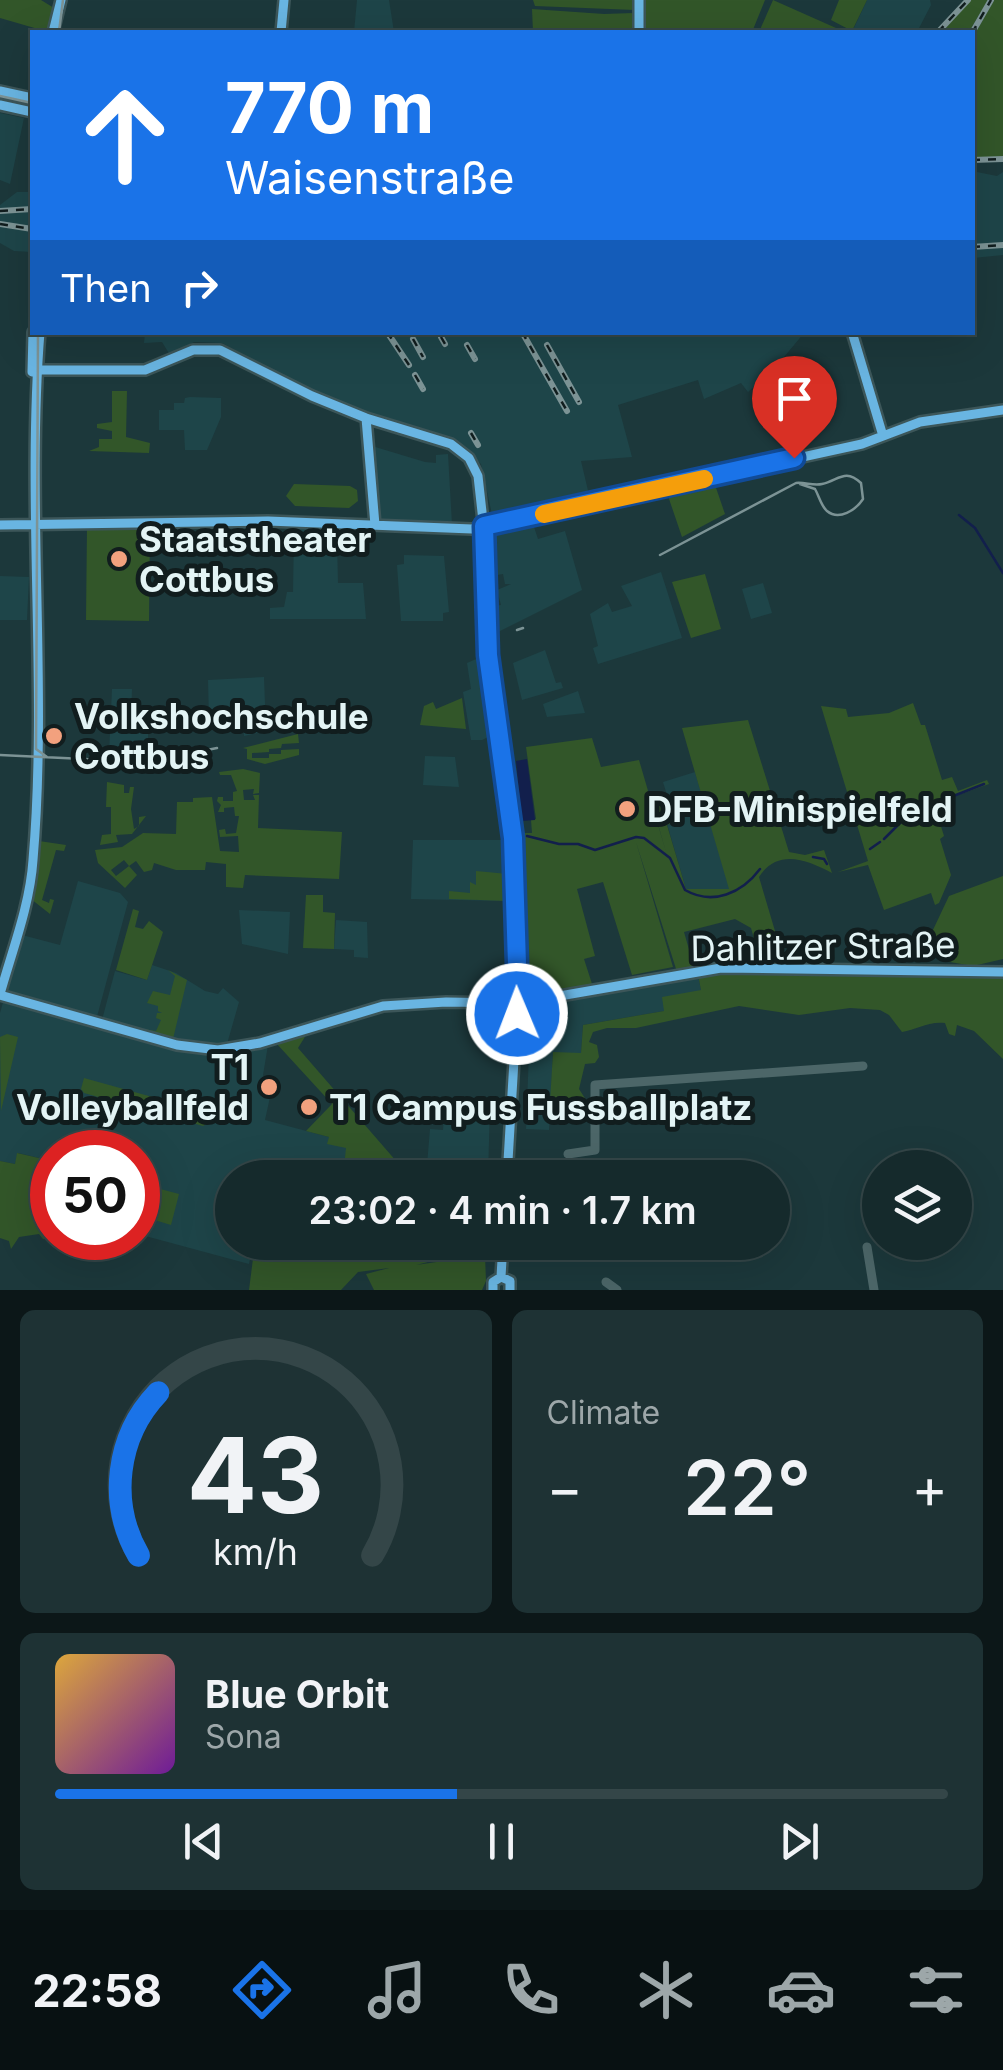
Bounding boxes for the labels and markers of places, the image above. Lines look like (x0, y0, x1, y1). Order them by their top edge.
pin (752, 356, 837, 459)
place label: Staatstheater Cottbus (139, 518, 372, 600)
marker: Staatstheater Cottbus (108, 548, 130, 570)
place label: Volkshochschule Cottbus (74, 695, 369, 777)
marker: Volkshochschule Cottbus (43, 725, 65, 747)
place label: DFB-Minispielfeld (647, 788, 953, 830)
marker: DFB-Minispielfeld (616, 798, 638, 820)
place label: T1 Volleyballfeld (16, 1046, 249, 1128)
marker: T1 Volleyballfeld (258, 1076, 280, 1098)
place label: T1 Campus Fussballplatz (329, 1086, 752, 1128)
marker: T1 Campus Fussballplatz (298, 1096, 320, 1118)

